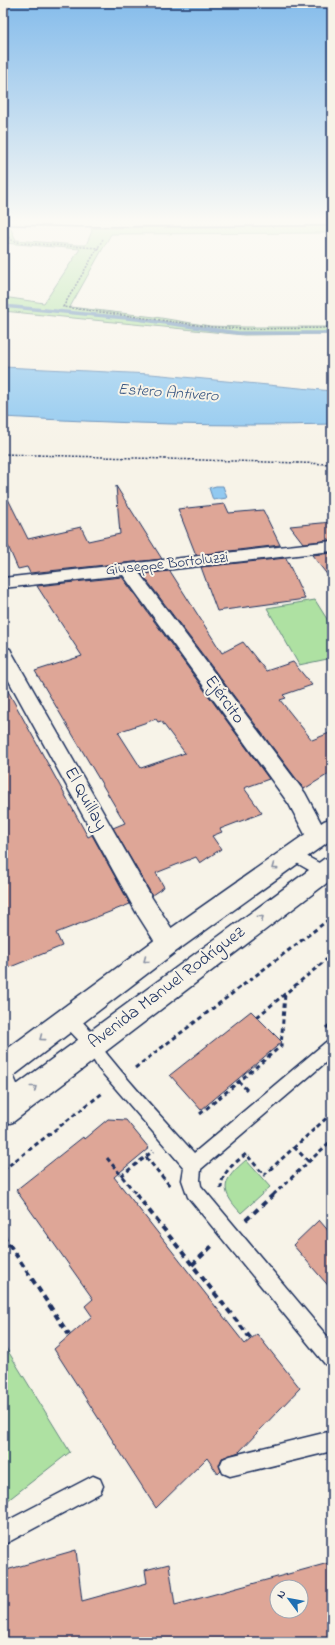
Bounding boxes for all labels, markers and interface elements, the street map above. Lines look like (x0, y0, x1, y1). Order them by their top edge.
water label: Estero Antivero (117, 378, 220, 409)
street label: Giuseppe Bortoluzzi (105, 547, 229, 581)
street label: Ejército (197, 670, 251, 730)
street label: El Quillay (57, 762, 113, 836)
one-way arrow (272, 862, 279, 869)
one-way arrow (257, 916, 264, 923)
street label: Avenida Manuel Rodríguez (83, 920, 252, 1057)
one-way arrow (144, 955, 151, 962)
one-way arrow (40, 1033, 47, 1040)
one-way arrow (30, 1086, 37, 1093)
north arrow (269, 1579, 309, 1619)
text: N (273, 1587, 290, 1602)

